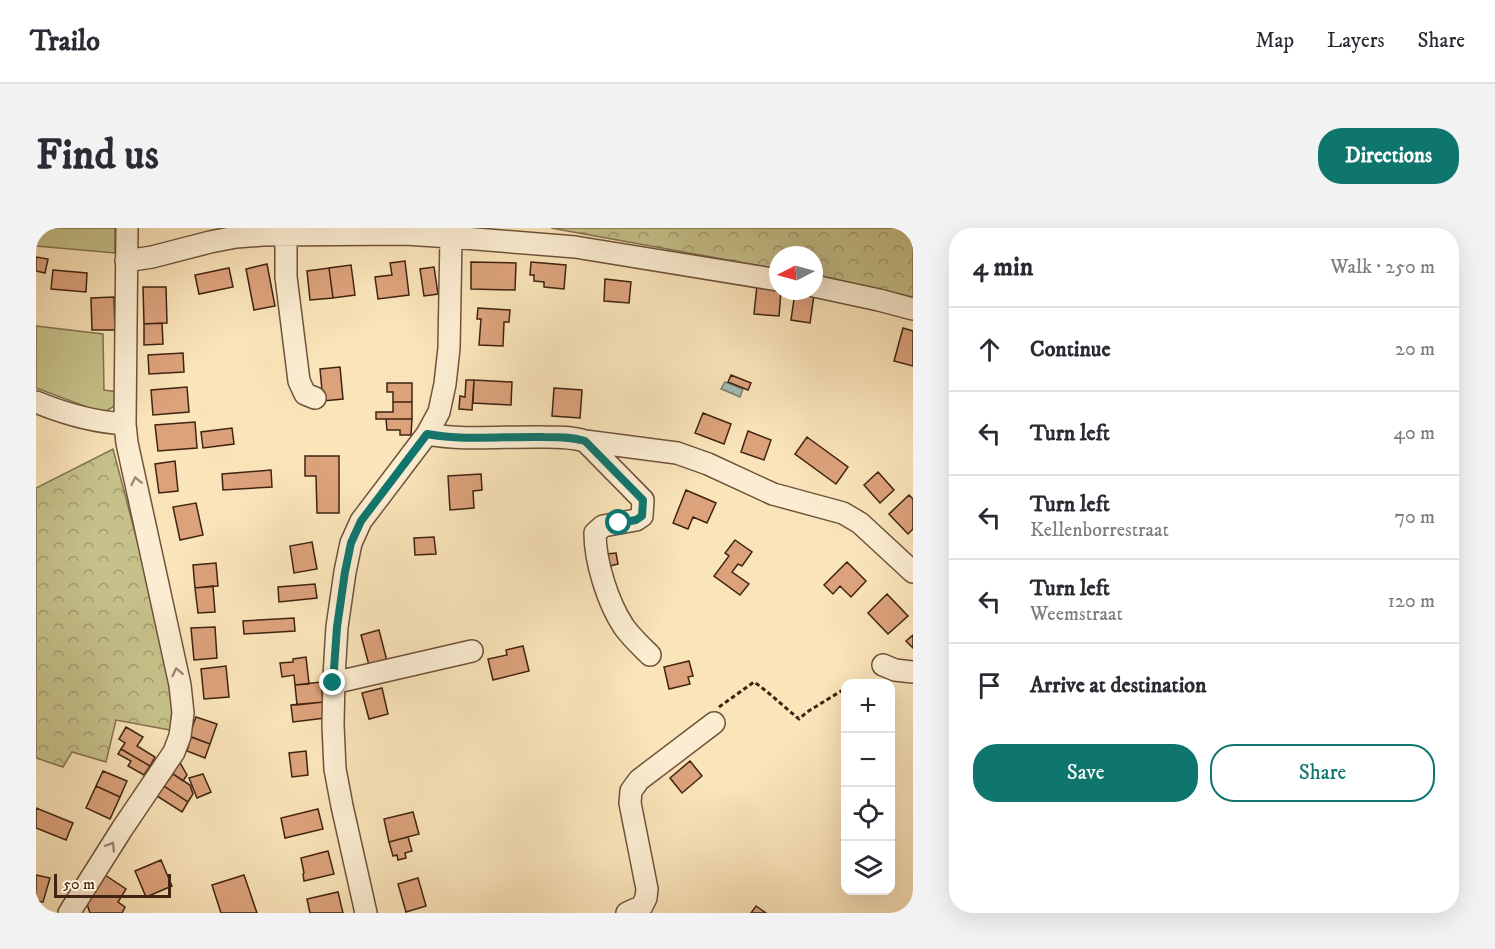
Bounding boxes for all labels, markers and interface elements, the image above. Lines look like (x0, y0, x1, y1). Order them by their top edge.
text: Trailo (30, 24, 100, 59)
text: Map (1255, 28, 1294, 54)
text: Layers (1327, 28, 1385, 54)
text: Share (1418, 28, 1465, 54)
button: Directions (1318, 128, 1459, 184)
text: Find us (36, 130, 159, 182)
north arrow (769, 246, 823, 300)
text: 4 min (973, 251, 1033, 284)
text: Walk · 250 m (1330, 255, 1435, 280)
icon: ahead (973, 333, 1006, 366)
text: Continue (1030, 336, 1111, 363)
text: 20 m (1395, 337, 1435, 362)
icon: left (973, 417, 1006, 450)
text: Turn left (1030, 420, 1110, 447)
text: 40 m (1393, 421, 1435, 446)
one-way arrow (130, 476, 143, 486)
text: Turn left (1030, 491, 1110, 518)
icon: left (973, 501, 1006, 534)
text: 70 m (1394, 505, 1435, 530)
route start (605, 509, 631, 535)
text: Kellenborrestraat (1030, 518, 1169, 543)
text: Turn left (1030, 575, 1110, 602)
icon: left (973, 585, 1006, 618)
text: 120 m (1388, 589, 1435, 614)
text: Weemstraat (1030, 602, 1123, 627)
one-way arrow (171, 667, 184, 677)
route end (319, 669, 345, 695)
icon: arrive (973, 669, 1006, 702)
text: Arrive at destination (1030, 672, 1207, 699)
map controls (841, 679, 895, 895)
button: + (841, 679, 895, 733)
button: − (841, 733, 895, 787)
button: Save (973, 744, 1198, 802)
button: Share (1210, 744, 1435, 802)
button: locate (841, 787, 895, 841)
button: layers (841, 841, 895, 895)
one-way arrow (104, 842, 116, 852)
scale bar (54, 871, 171, 898)
text: 50 m (63, 874, 95, 894)

